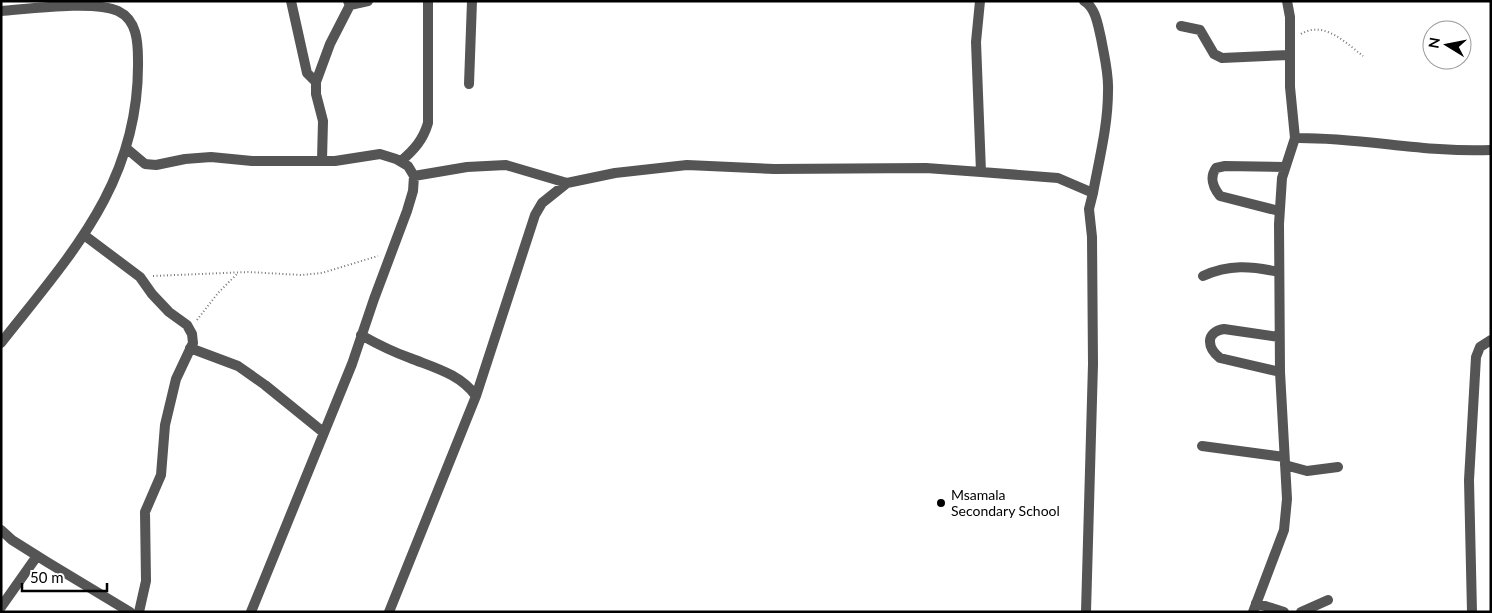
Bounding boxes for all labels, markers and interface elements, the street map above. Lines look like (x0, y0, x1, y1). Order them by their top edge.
north arrow (1422, 20, 1472, 70)
text: N (1424, 36, 1443, 49)
place label: Msamala Secondary School (951, 486, 1060, 519)
marker: Msamala Secondary School (935, 497, 947, 509)
scale bar (22, 560, 108, 592)
text: 50 m (30, 568, 64, 586)

